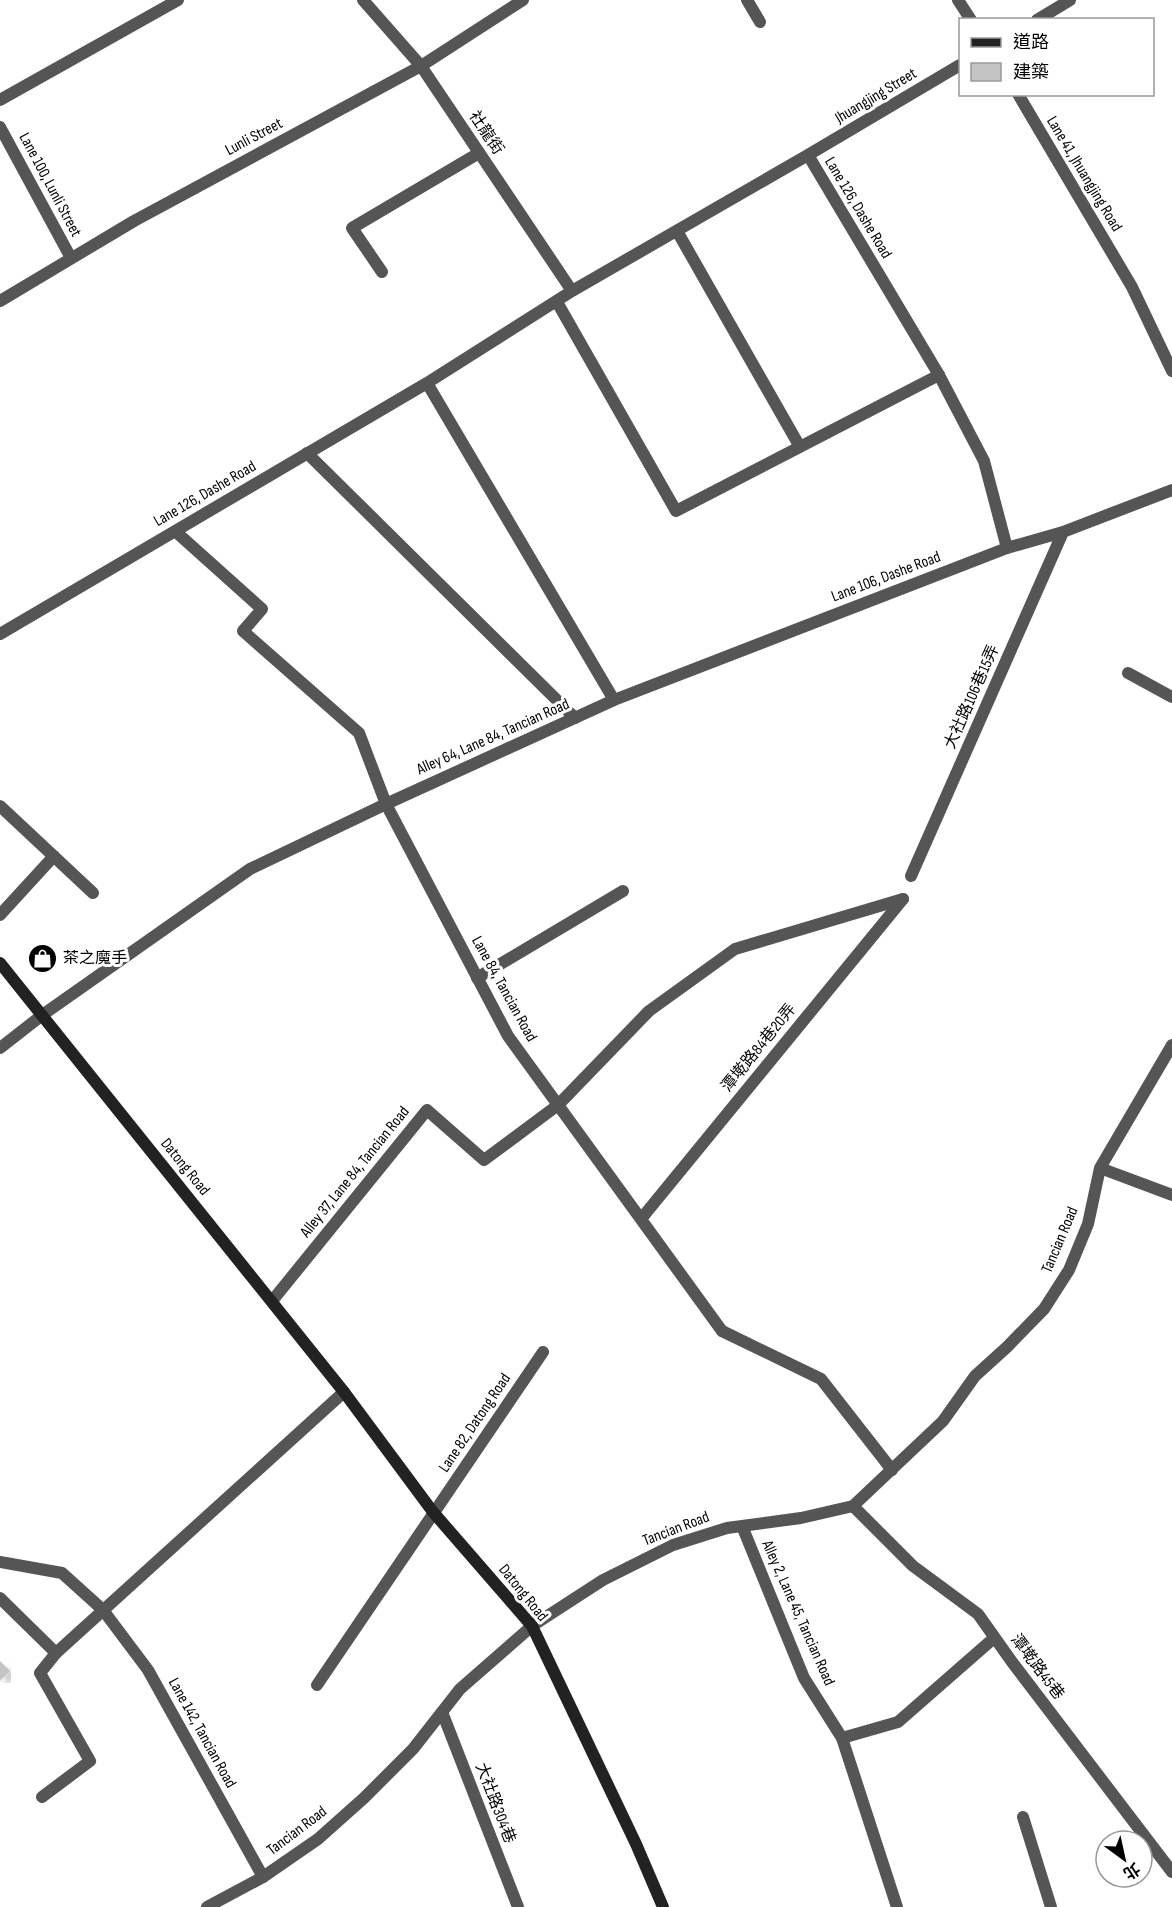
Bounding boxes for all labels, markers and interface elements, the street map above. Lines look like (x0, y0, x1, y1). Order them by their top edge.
legend (959, 18, 1154, 96)
text: 道路 (1013, 32, 1049, 53)
text: 建築 (1013, 62, 1049, 83)
street label: Jhuangjing Street (831, 64, 920, 128)
street label: 社龍街 (465, 108, 507, 158)
street label: Lane 41, Jhuangjing Road (1042, 113, 1126, 235)
street label: Lunli Street (222, 114, 286, 160)
street label: Lane 100, Lunli Street (15, 130, 85, 240)
street label: Lane 126, Dashe Road (820, 154, 896, 262)
street label: Lane 126, Dashe Road (151, 457, 259, 531)
street label: Lane 106, Dashe Road (829, 547, 943, 607)
street label: 大社路106巷15弄 (941, 642, 1003, 752)
street label: Alley 64, Lane 84, Tancian Road (413, 695, 572, 780)
street label: Lane 84, Tancian Road (467, 933, 541, 1045)
shop icon: 茶之魔手 (26, 942, 58, 974)
place label: 茶之魔手 (63, 949, 127, 968)
street label: 潭墘路84巷20弄 (718, 1000, 800, 1096)
street label: Alley 37, Lane 84, Tancian Road (296, 1103, 414, 1242)
street label: Datong Road (156, 1135, 214, 1199)
street label: Tancian Road (1038, 1204, 1082, 1276)
street label: Lane 82, Datong Road (435, 1370, 515, 1476)
street label: Tancian Road (640, 1508, 712, 1550)
street label: Alley 2, Lane 45, Tancian Road (757, 1537, 839, 1689)
street label: Datong Road (494, 1561, 552, 1625)
street label: 潭墘路45巷 (1006, 1630, 1068, 1704)
street label: Lane 142, Tancian Road (164, 1675, 240, 1791)
street label: 大社路304巷 (471, 1760, 519, 1846)
street label: Tancian Road (263, 1802, 331, 1860)
north arrow (1094, 1829, 1154, 1889)
text: 北 (1119, 1858, 1143, 1883)

